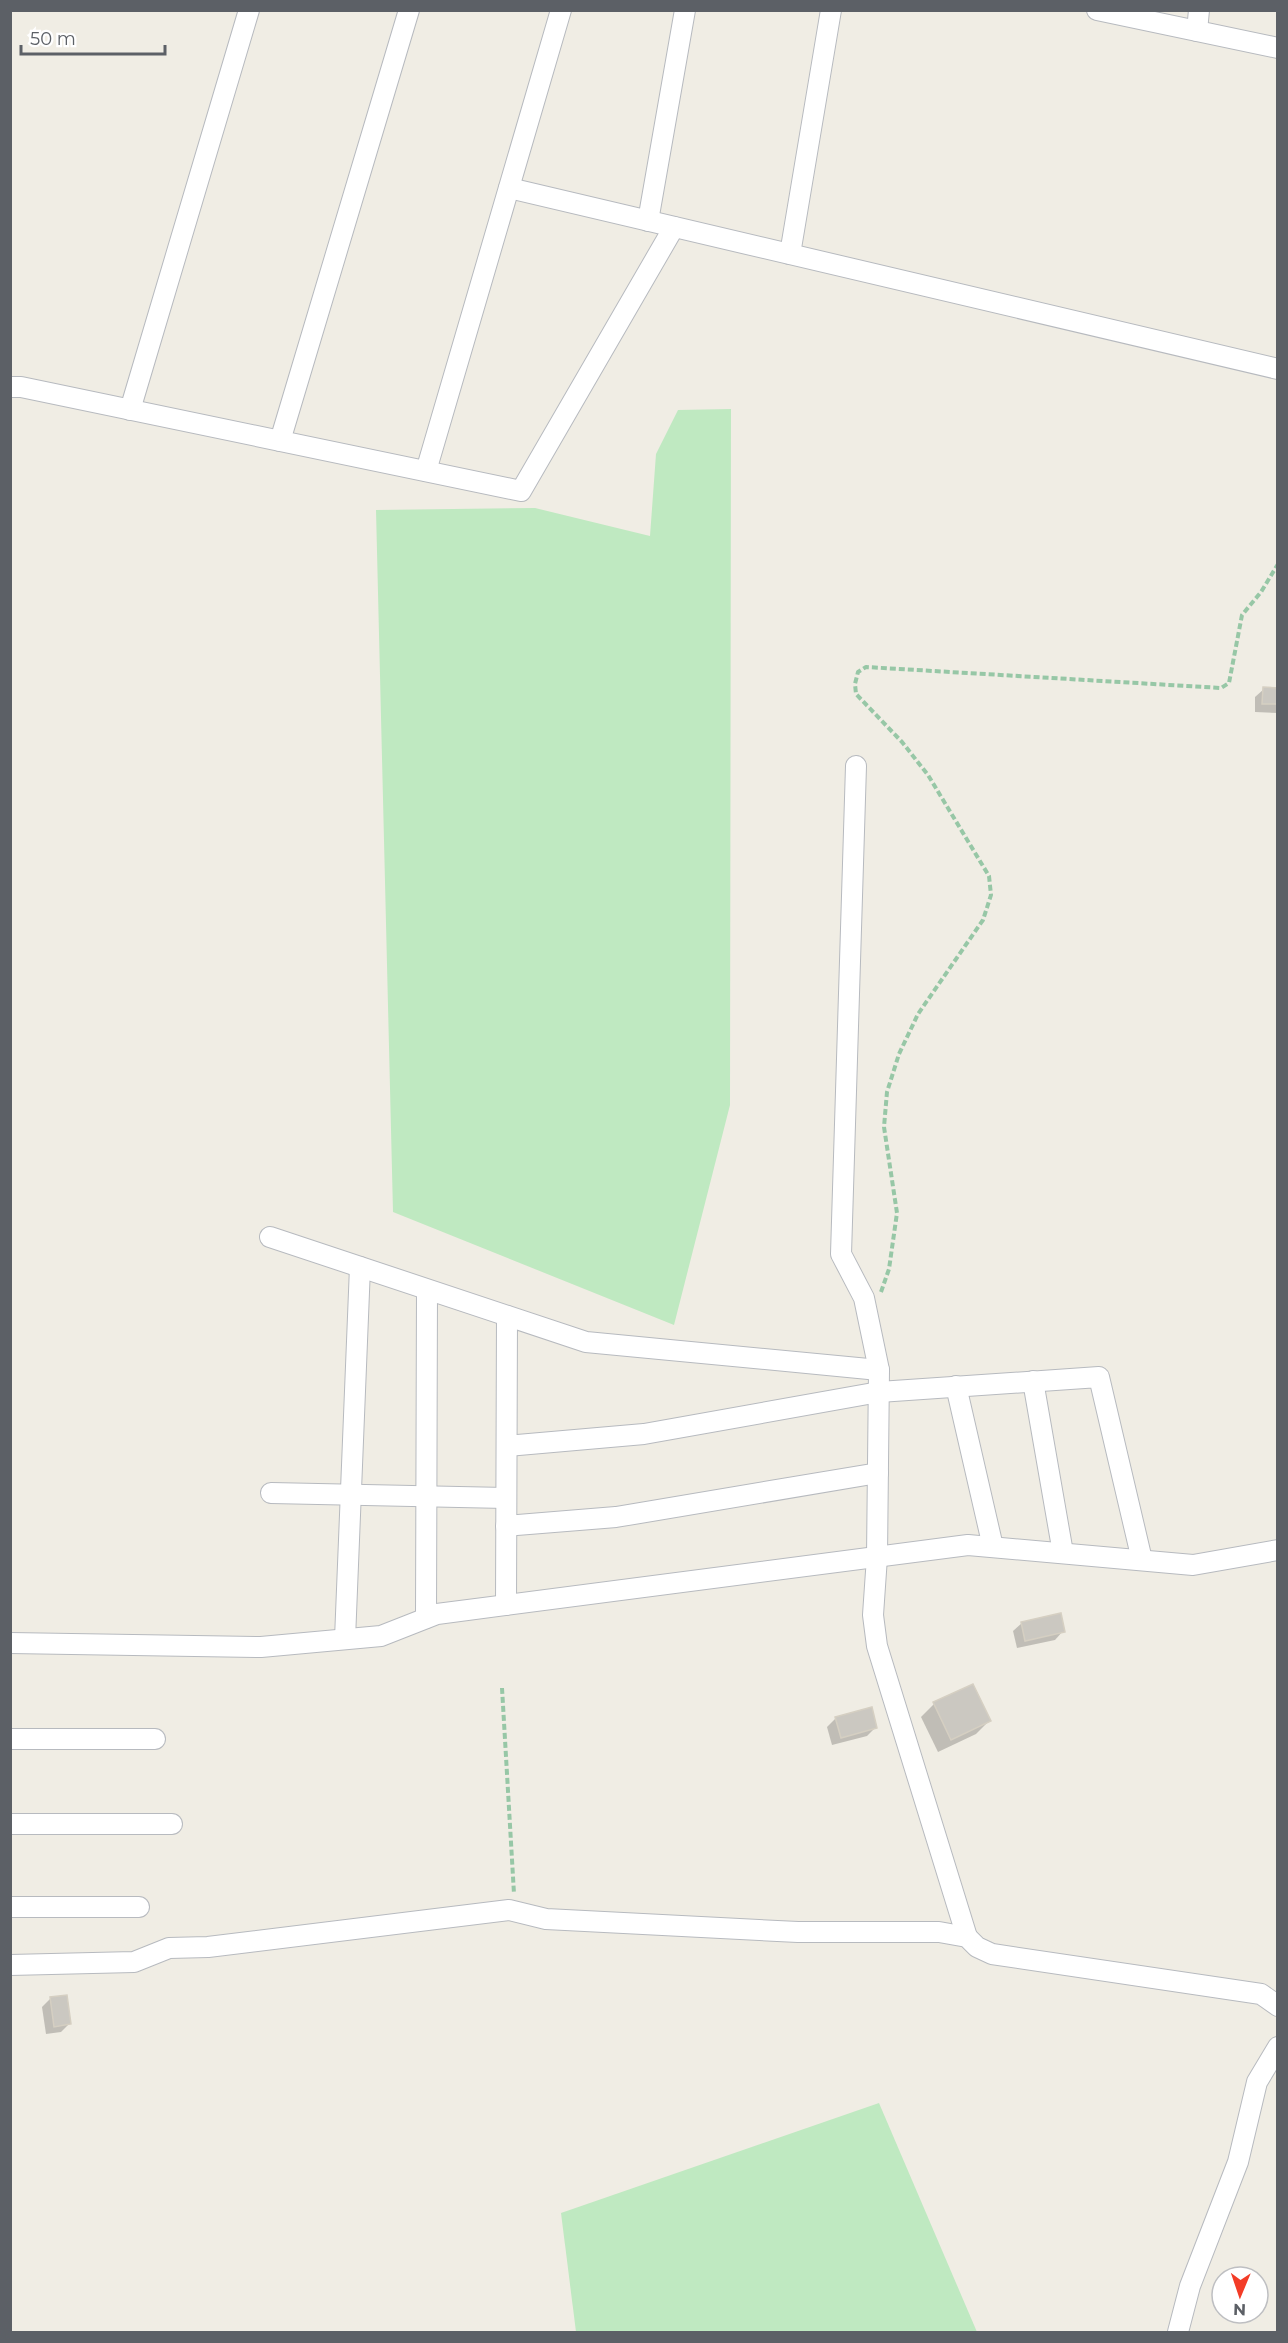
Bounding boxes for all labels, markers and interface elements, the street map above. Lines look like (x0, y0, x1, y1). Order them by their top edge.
scale bar (21, 18, 165, 56)
text: 50 m (30, 28, 76, 50)
north arrow (1210, 2265, 1270, 2325)
text: N (1233, 2300, 1246, 2319)

